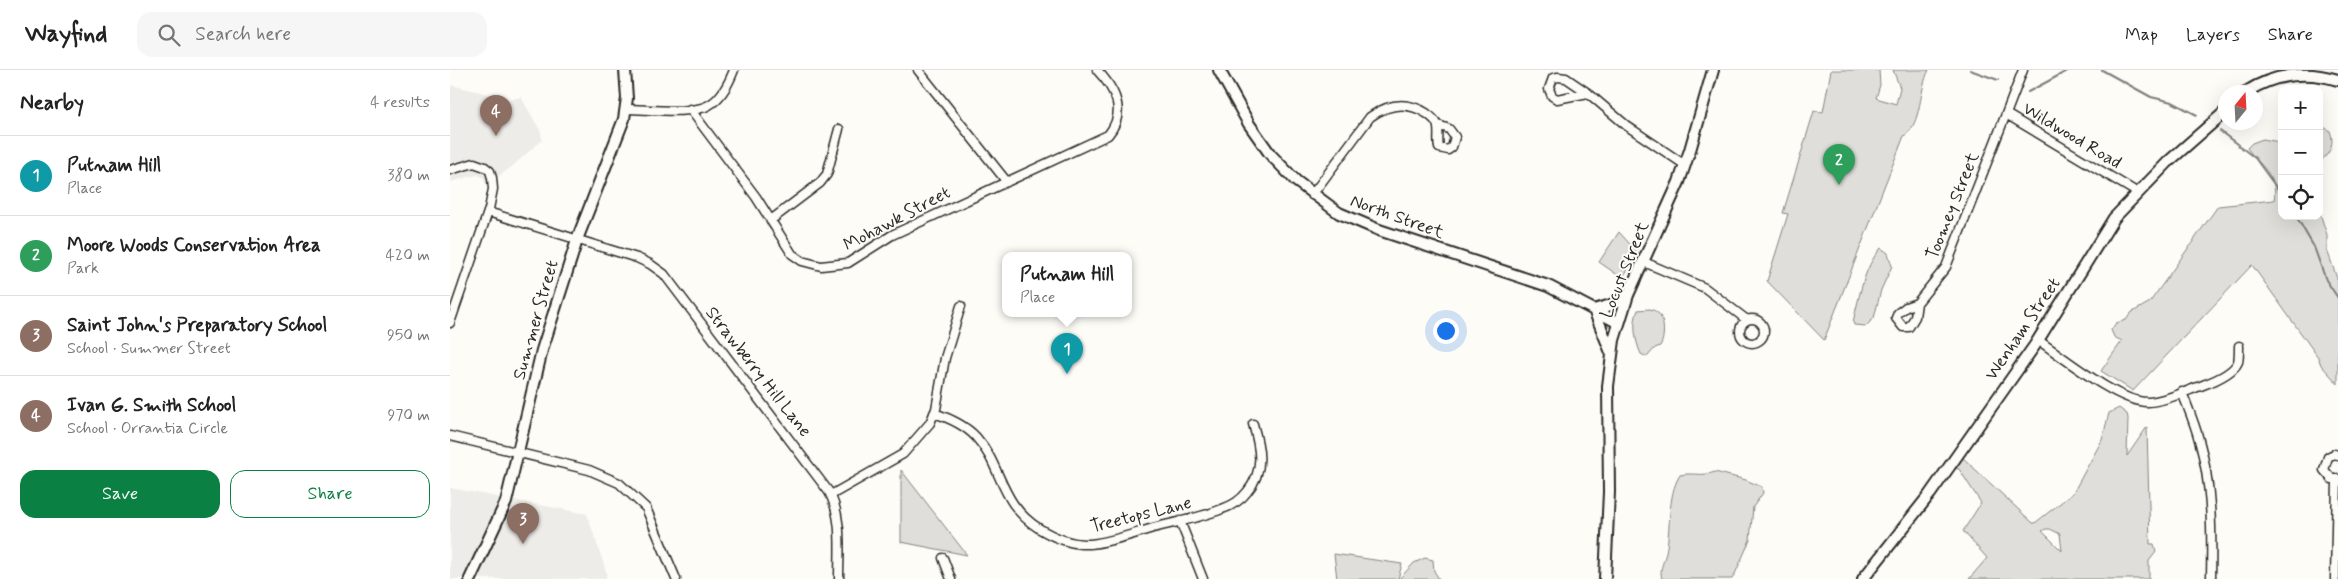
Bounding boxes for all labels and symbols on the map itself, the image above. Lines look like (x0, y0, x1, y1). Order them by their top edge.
north arrow (2218, 85, 2263, 130)
pin: 4 (480, 95, 512, 136)
street label: Wildwood Road (2018, 97, 2126, 175)
pin: 2 (1823, 144, 1855, 185)
street label: Toomey Street (1921, 148, 1986, 263)
street label: Mohawk Street (839, 181, 955, 257)
street label: North Street (1347, 189, 1448, 245)
street label: Locust Street (1595, 218, 1655, 322)
street label: Summer Street (507, 257, 565, 383)
street label: Wenham Street (1980, 273, 2066, 385)
street label: Strawberry Hill Lane (699, 302, 817, 442)
your location (1433, 318, 1459, 344)
pin: 1 (1051, 333, 1083, 374)
street label: Treetops Lane (1088, 491, 1194, 539)
pin: 3 (507, 503, 539, 544)

